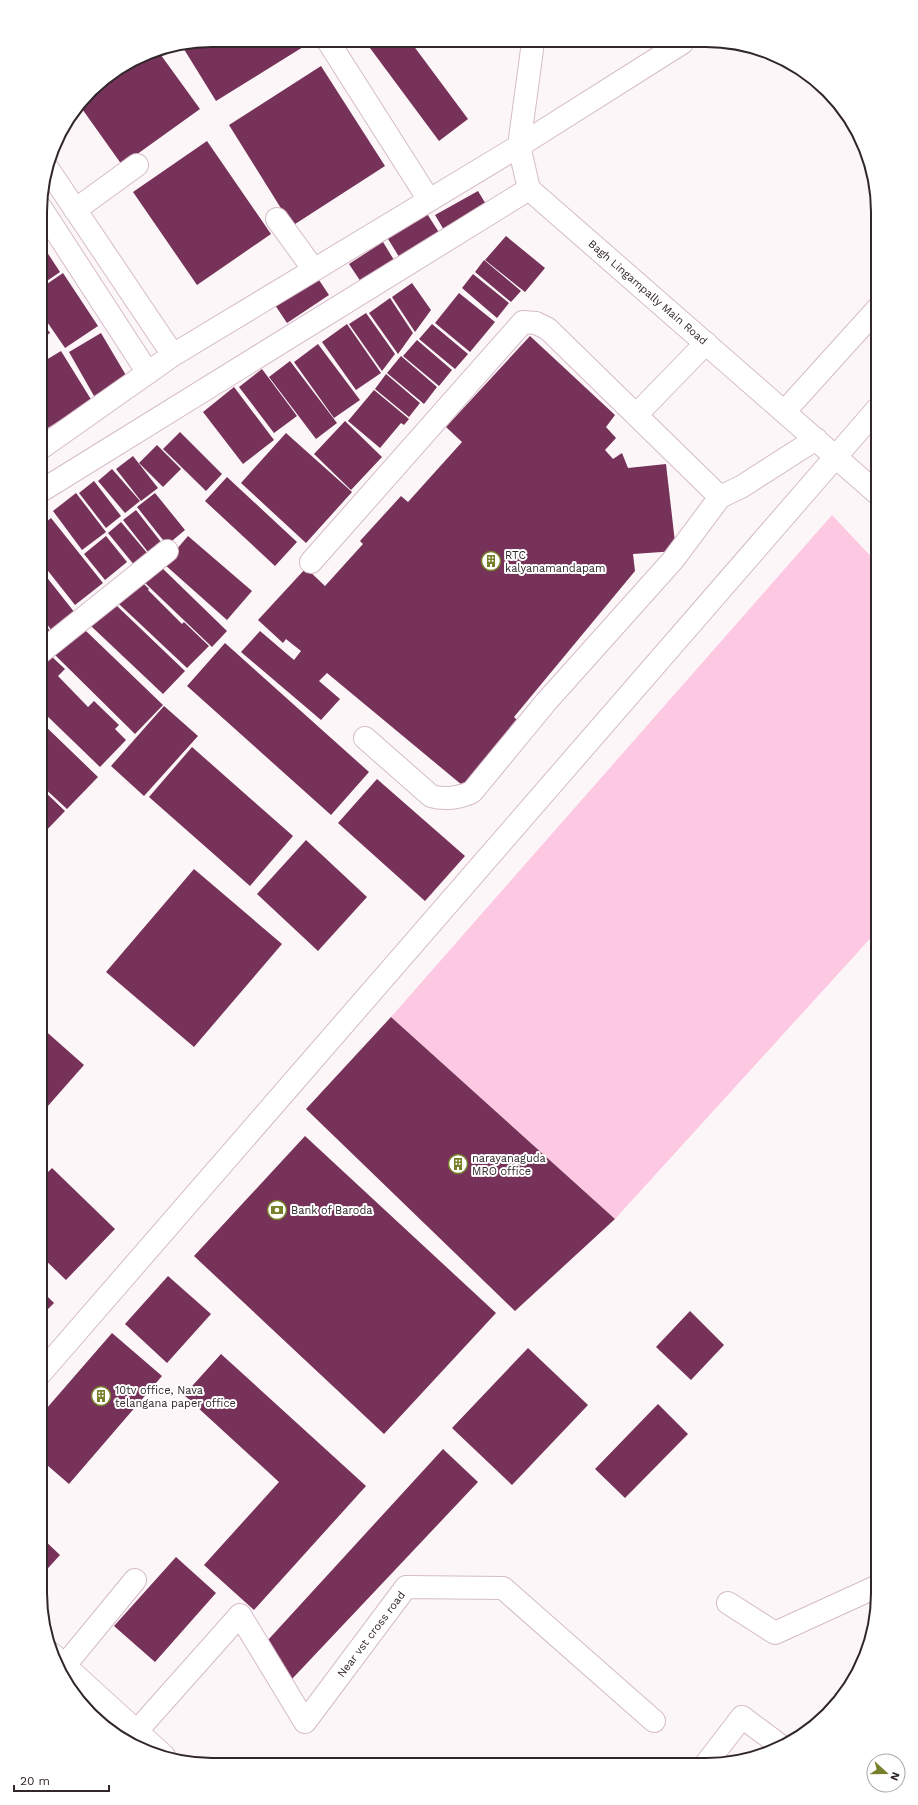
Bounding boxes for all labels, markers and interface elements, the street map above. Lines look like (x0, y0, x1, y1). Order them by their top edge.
street label: Bagh Lingampally Main Road (586, 237, 710, 348)
place label: RTC kalyanamandapam (505, 549, 605, 575)
building icon: RTC kalyanamandapam (480, 550, 502, 572)
place label: narayanaguda MRO office (472, 1152, 546, 1178)
building icon: narayanaguda MRO office (447, 1153, 469, 1175)
bank icon: Bank of Baroda (266, 1199, 288, 1221)
place label: Bank of Baroda (291, 1204, 373, 1217)
place label: 10tv office, Nava telangana paper office (115, 1384, 236, 1410)
building icon: 10tv office, Nava telangana paper office (90, 1385, 112, 1407)
street label: Near vst cross road (335, 1589, 408, 1680)
north arrow (866, 1753, 906, 1793)
scale bar (14, 1767, 109, 1793)
text: N (887, 1770, 902, 1783)
text: 20 m (20, 1774, 50, 1788)

